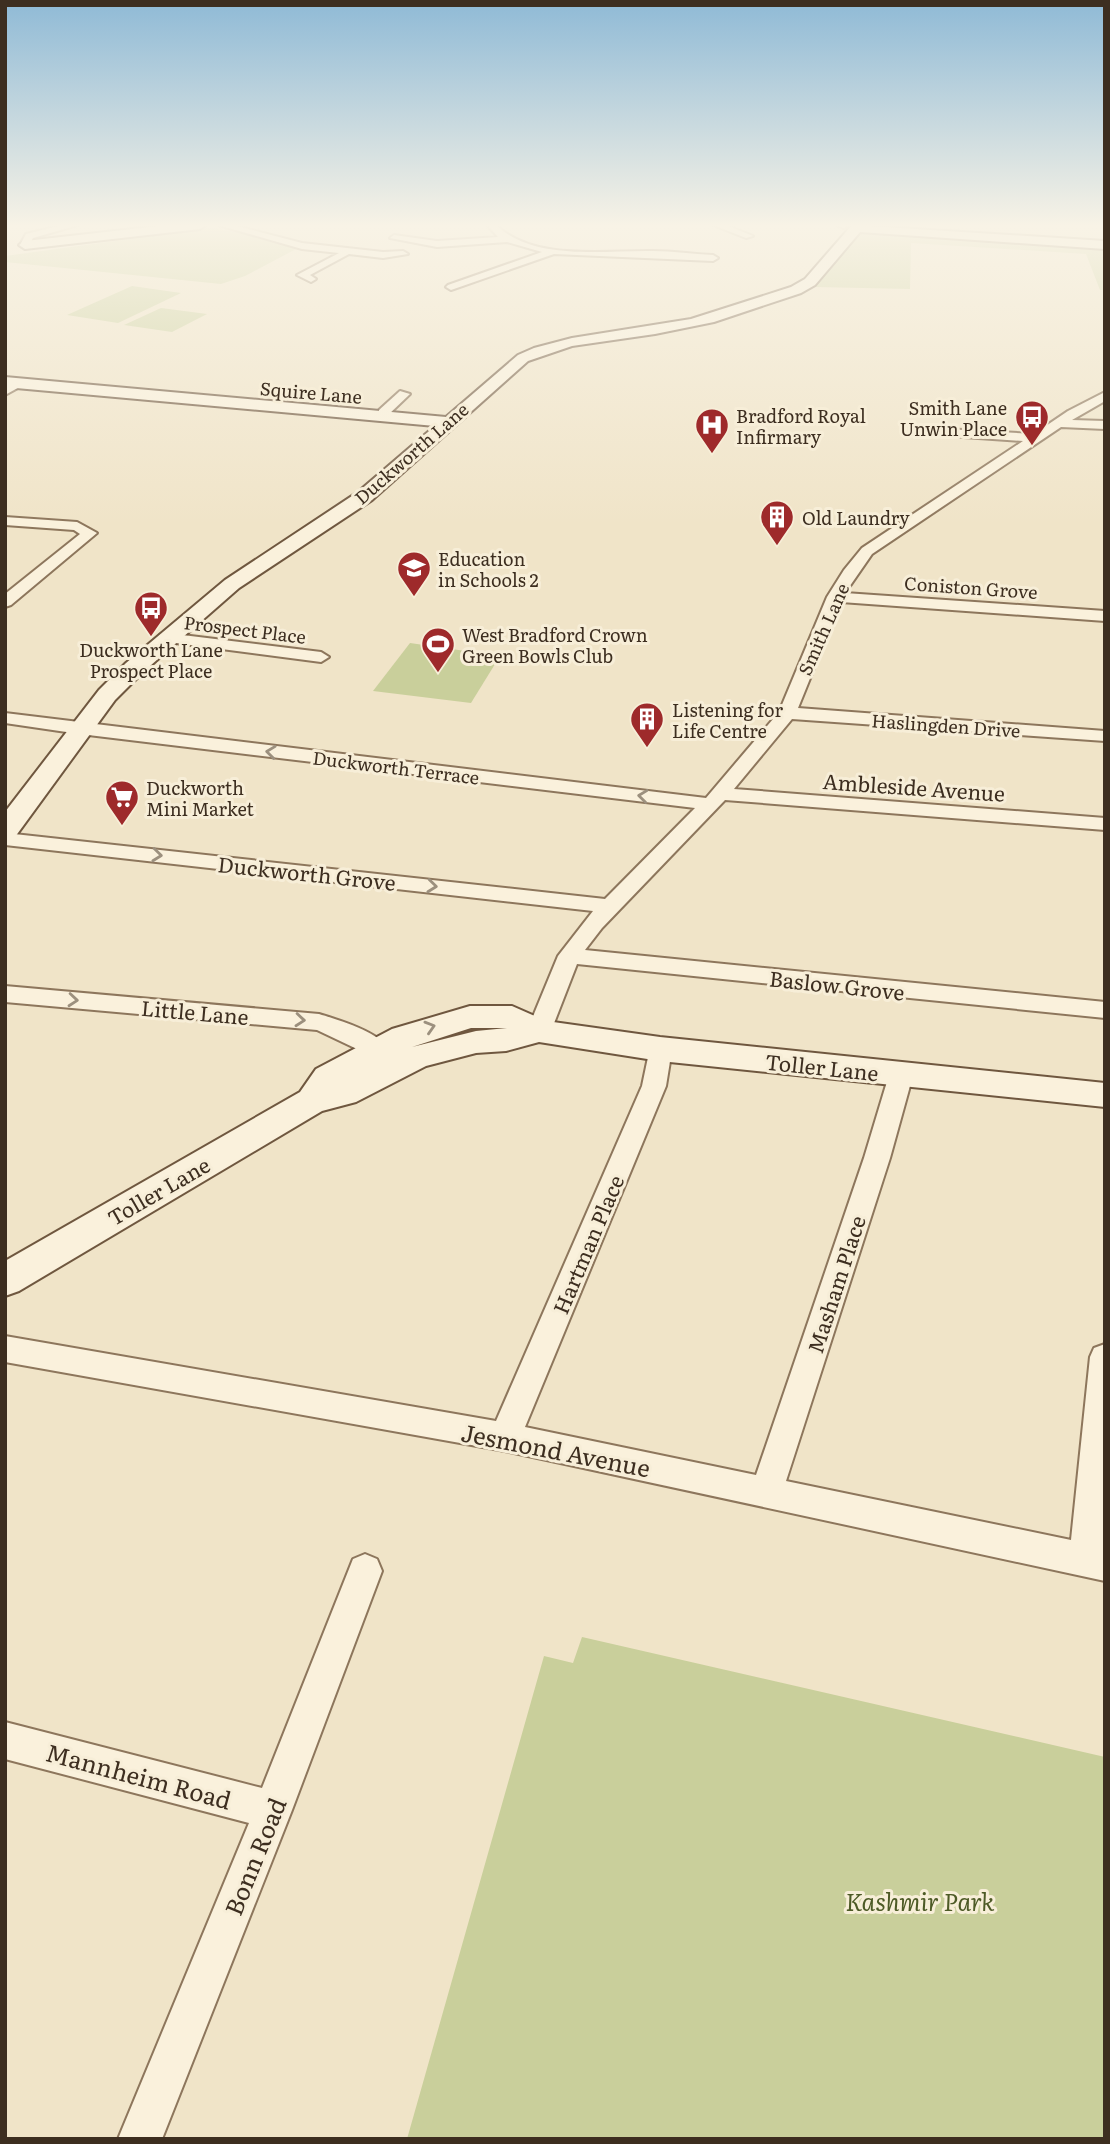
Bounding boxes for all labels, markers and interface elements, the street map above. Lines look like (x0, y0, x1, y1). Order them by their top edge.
street label: Squire Lane (259, 374, 363, 410)
place label: Smith Lane Unwin Place (900, 394, 1007, 442)
street label: Duckworth Lane (348, 396, 474, 510)
bus stop icon: Smith Lane Unwin Place (1013, 398, 1051, 447)
place label: Bradford Royal Infirmary (736, 402, 866, 450)
hospital icon: Bradford Royal Infirmary (693, 406, 731, 455)
building icon: Old Laundry (758, 498, 796, 547)
place label: Old Laundry (802, 504, 910, 531)
place label: Education in Schools 2 (438, 545, 539, 593)
school or university icon: Education in Schools 2 (395, 549, 433, 598)
street label: Coniston Grove (903, 569, 1039, 605)
street label: Smith Lane (791, 578, 855, 680)
bus stop icon: Duckworth Lane Prospect Place (132, 589, 170, 638)
street label: Prospect Place (183, 608, 307, 650)
place label: West Bradford Crown Green Bowls Club (462, 621, 648, 669)
sports icon: West Bradford Crown Green Bowls Club (419, 625, 457, 674)
place label: Duckworth Lane Prospect Place (79, 636, 223, 684)
place label: Listening for Life Centre (672, 696, 783, 744)
building icon: Listening for Life Centre (628, 700, 666, 749)
street label: Haslingden Drive (871, 706, 1021, 744)
street label: Duckworth Terrace (311, 743, 481, 791)
one-way arrow (265, 745, 276, 760)
street label: Ambleside Avenue (822, 764, 1006, 808)
place label: Duckworth Mini Market (146, 774, 255, 822)
supermarket icon: Duckworth Mini Market (103, 778, 141, 827)
one-way arrow (637, 789, 649, 804)
one-way arrow (152, 847, 163, 862)
street label: Duckworth Grove (216, 847, 398, 897)
one-way arrow (426, 879, 438, 894)
street label: Baslow Grove (768, 961, 906, 1007)
street label: Little Lane (140, 991, 250, 1031)
one-way arrow (68, 992, 79, 1007)
one-way arrow (295, 1012, 306, 1027)
one-way arrow (424, 1021, 436, 1036)
street label: Toller Lane (764, 1045, 880, 1087)
street label: Toller Lane (101, 1148, 215, 1232)
street label: Hartman Place (544, 1170, 630, 1318)
street label: Masham Place (798, 1211, 872, 1357)
street label: Jesmond Avenue (459, 1414, 653, 1484)
street label: Mannheim Road (43, 1733, 236, 1817)
street label: Bonn Road (215, 1792, 294, 1920)
park label: Kashmir Park (846, 1883, 995, 1918)

